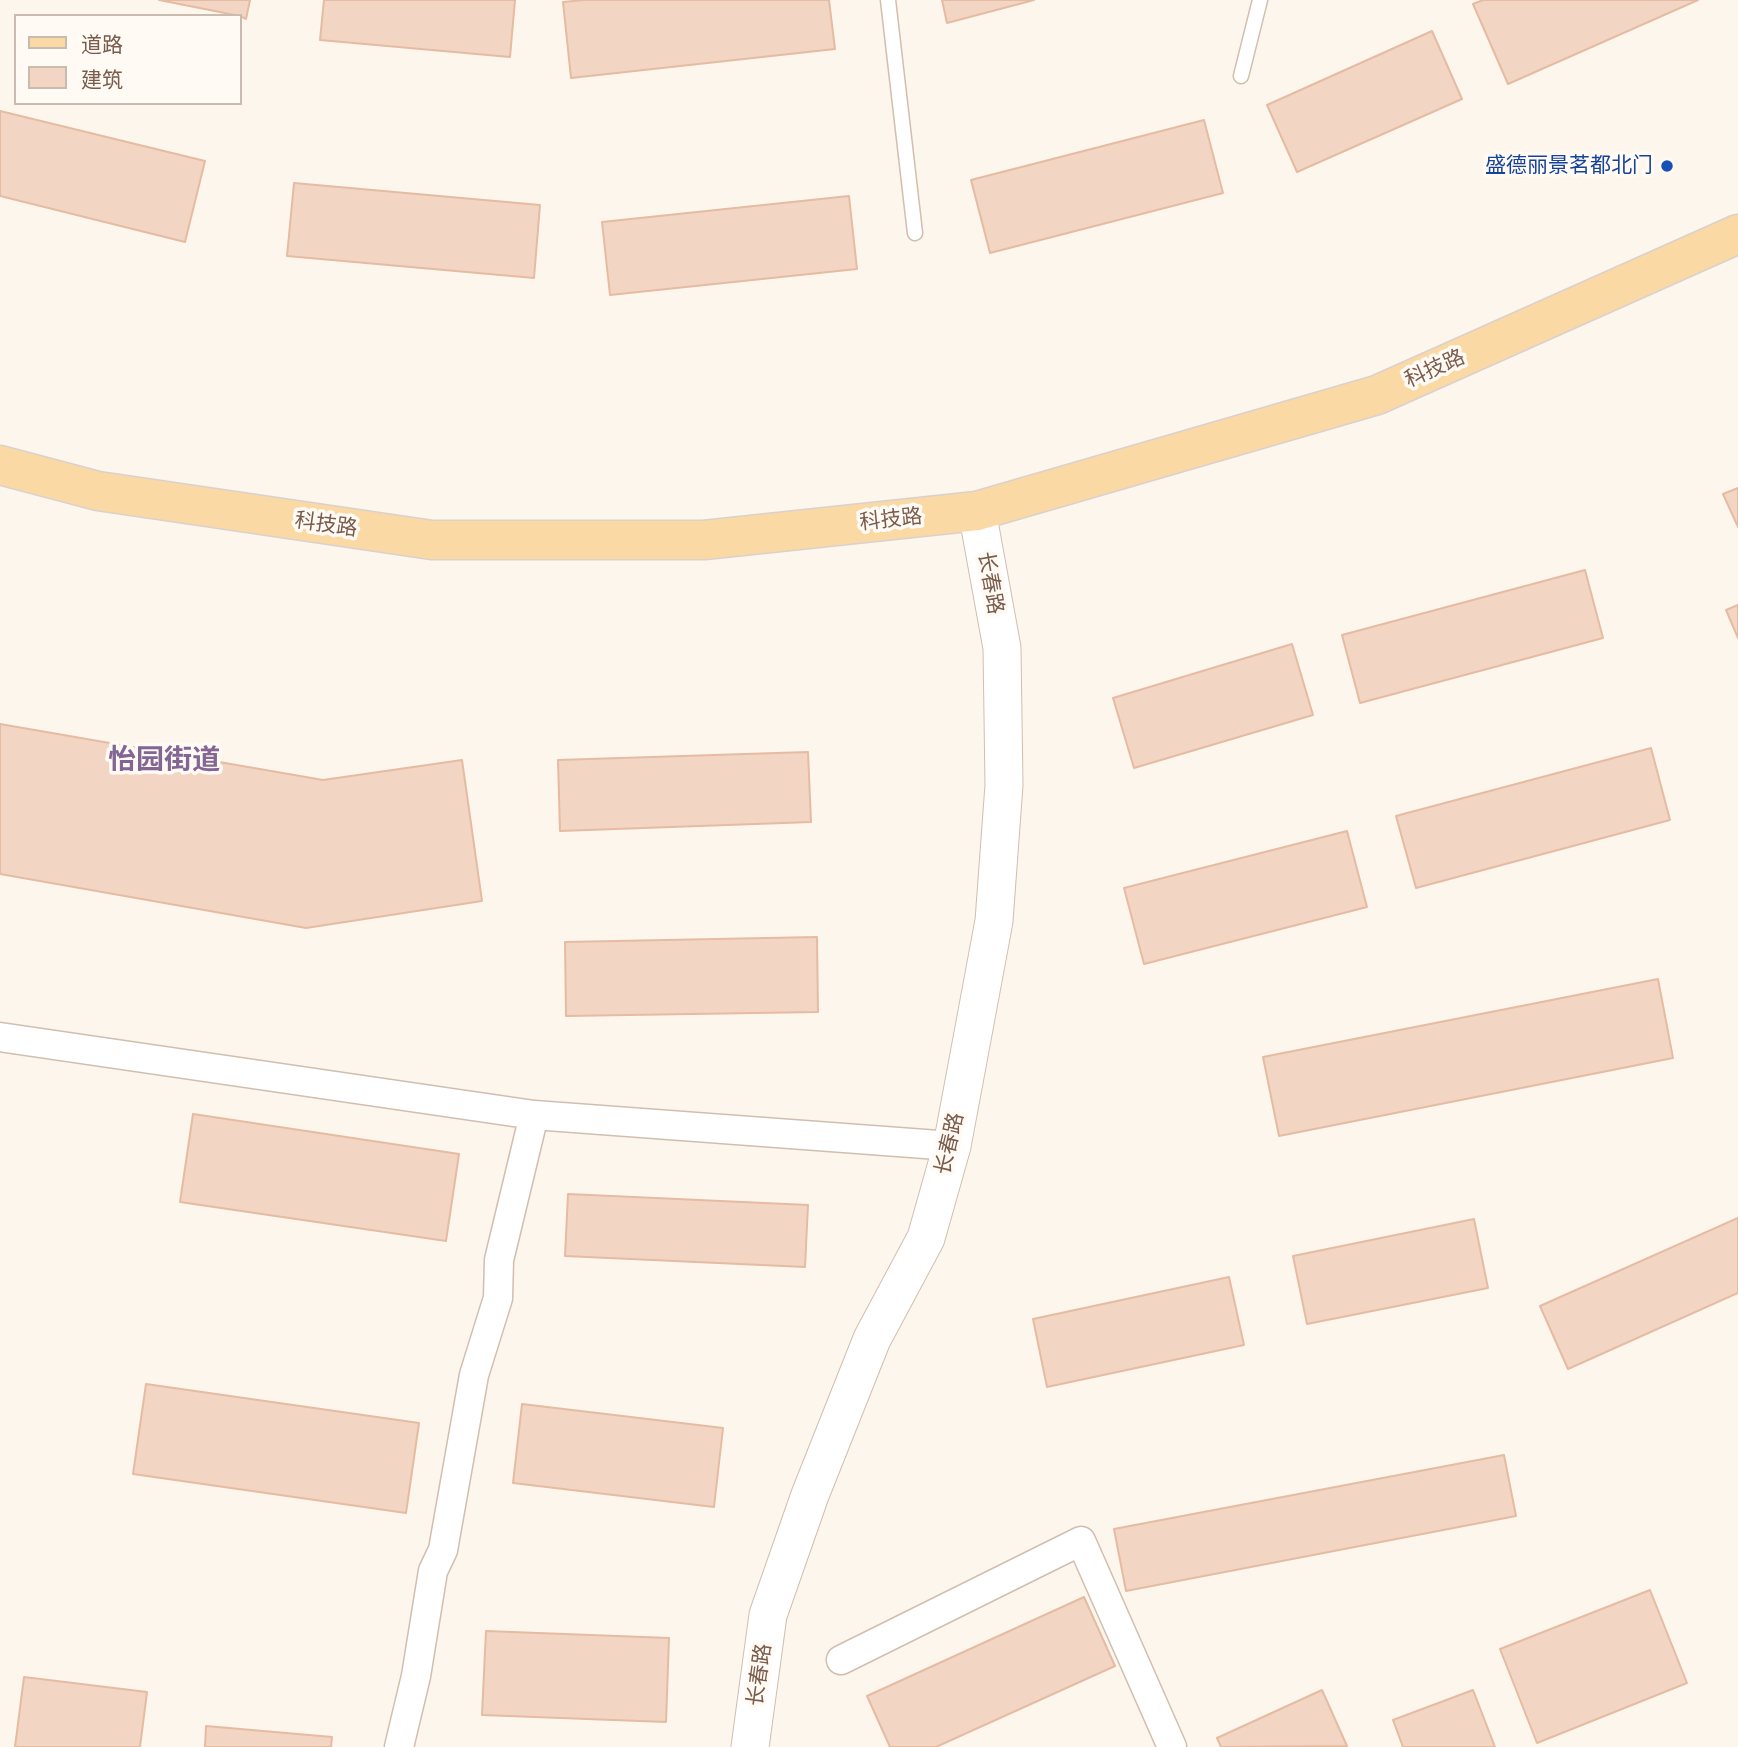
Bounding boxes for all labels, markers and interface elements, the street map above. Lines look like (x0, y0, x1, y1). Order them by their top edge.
legend (14, 14, 242, 105)
text: 道路 (81, 30, 123, 58)
text: 建筑 (81, 65, 123, 93)
place label: 盛德丽景茗都北门 (1485, 153, 1653, 179)
marker: 盛德丽景茗都北门 (1659, 158, 1675, 174)
street label: 科技路 (1401, 345, 1469, 393)
street label: 科技路 (858, 504, 924, 536)
street label: 科技路 (293, 508, 359, 542)
street label: 长春路 (972, 550, 1008, 616)
district label: 怡园街道 (108, 744, 220, 778)
street label: 长春路 (931, 1110, 969, 1178)
street label: 长春路 (743, 1642, 777, 1708)

